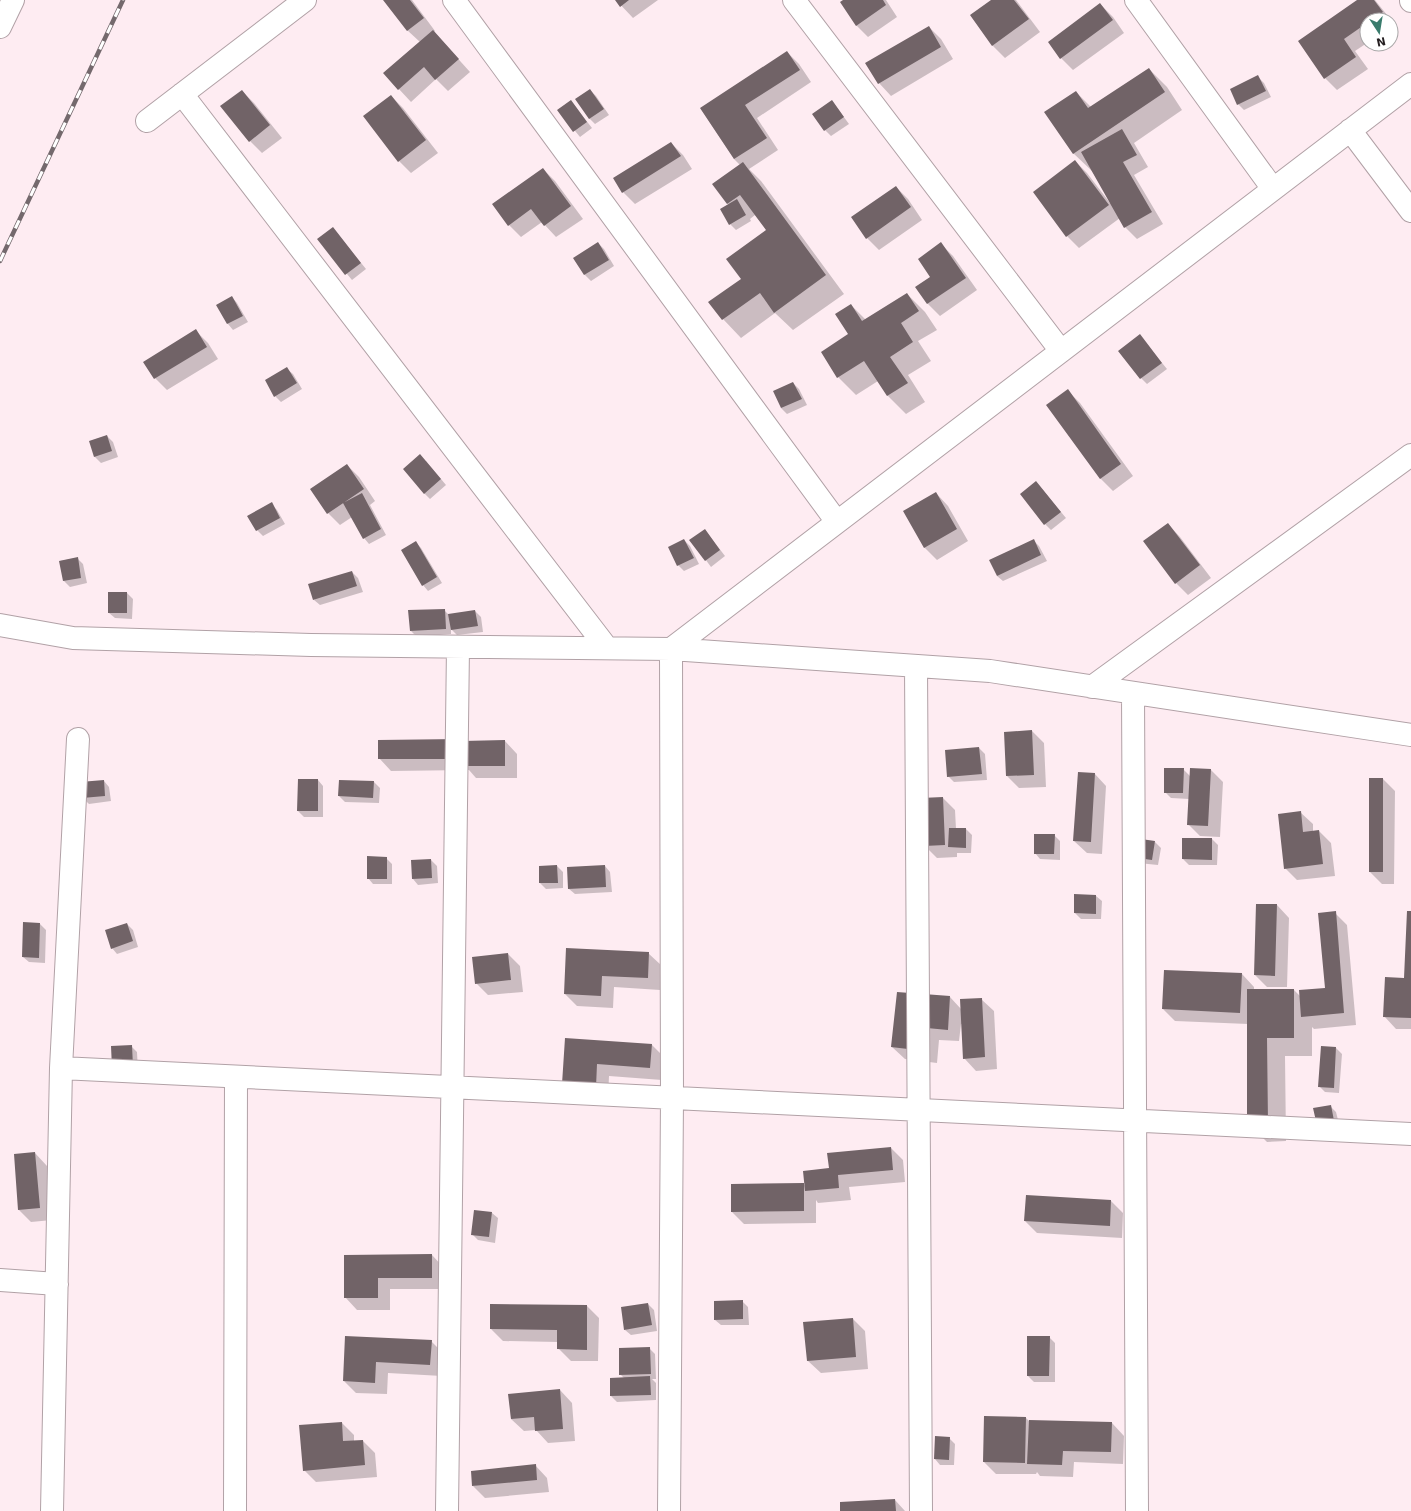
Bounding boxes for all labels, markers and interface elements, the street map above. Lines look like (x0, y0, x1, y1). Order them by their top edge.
north arrow (1359, 12, 1399, 52)
text: N (1375, 34, 1387, 49)

